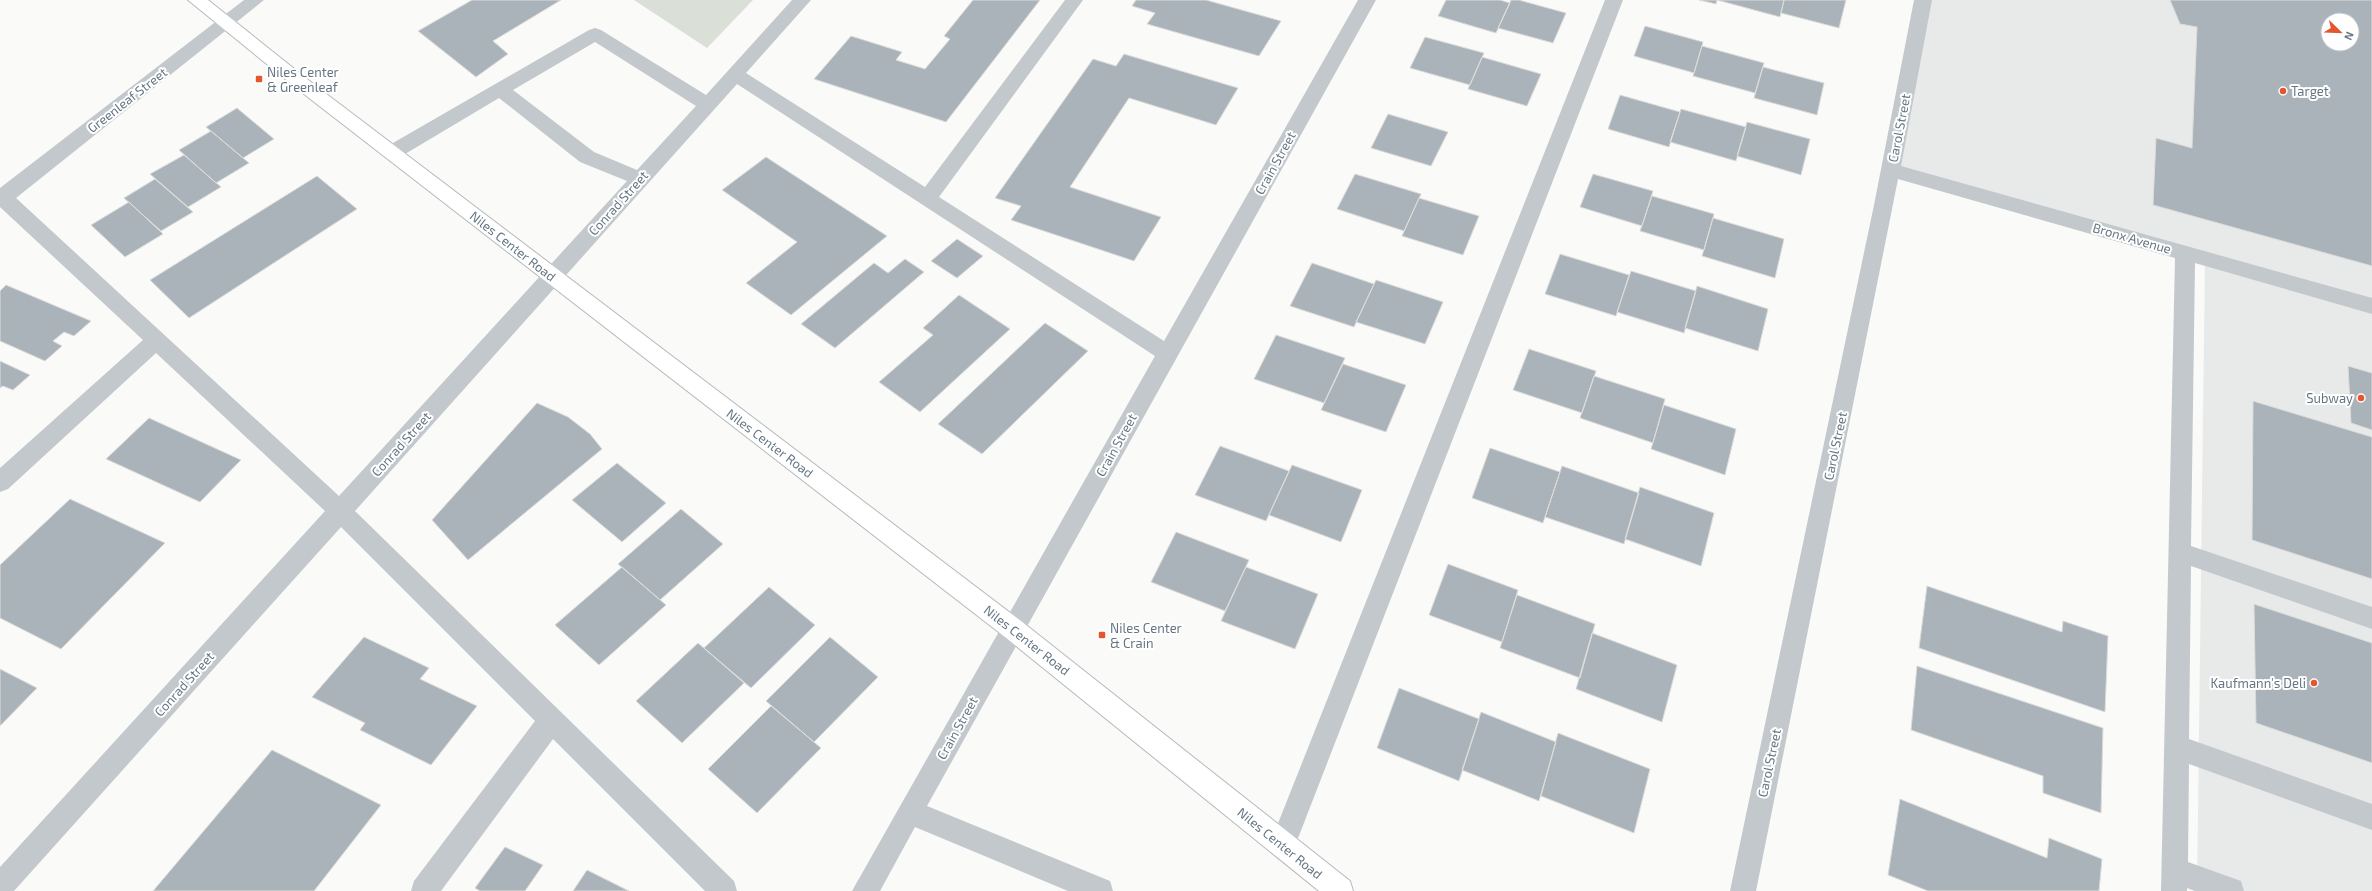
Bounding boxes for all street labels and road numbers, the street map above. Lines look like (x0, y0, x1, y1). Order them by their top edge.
street label: Greenleaf Street (84, 64, 170, 136)
street label: Carol Street (1885, 92, 1913, 164)
street label: Crain Street (1251, 129, 1299, 197)
street label: Conrad Street (585, 167, 651, 239)
street label: Niles Center Road (467, 208, 559, 284)
street label: Bronx Avenue (2091, 219, 2173, 257)
street label: Niles Center Road (724, 405, 816, 481)
street label: Conrad Street (368, 408, 434, 480)
street label: Carol Street (1820, 410, 1850, 482)
street label: Crain Street (1092, 411, 1140, 479)
street label: Niles Center Road (981, 602, 1073, 678)
street label: Conrad Street (151, 648, 217, 720)
street label: Crain Street (933, 694, 981, 762)
street label: Carol Street (1754, 727, 1784, 799)
street label: Niles Center Road (1234, 804, 1326, 882)

